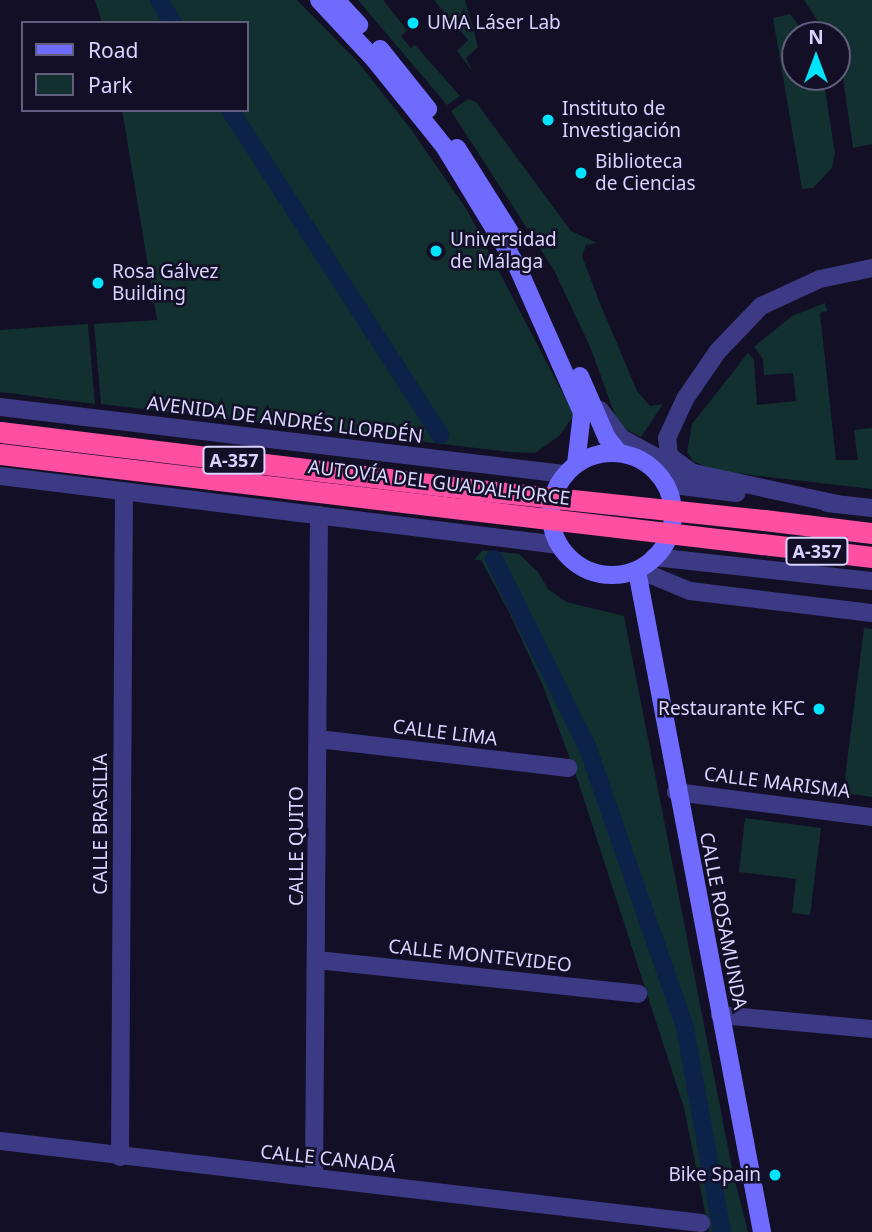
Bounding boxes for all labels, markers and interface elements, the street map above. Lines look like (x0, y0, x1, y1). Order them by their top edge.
place label: UMA Láser Lab (427, 12, 561, 34)
marker: UMA Láser Lab (405, 15, 421, 31)
legend (21, 21, 248, 112)
north arrow (781, 21, 851, 91)
text: N (808, 24, 824, 50)
text: Road (88, 36, 138, 64)
text: Park (88, 71, 132, 99)
place label: Instituto de Investigación (562, 98, 681, 142)
marker: Instituto de Investigación (540, 112, 556, 128)
place label: Biblioteca de Ciencias (595, 151, 695, 195)
marker: Biblioteca de Ciencias (573, 165, 589, 181)
place label: Universidad de Málaga (450, 229, 557, 273)
marker: Universidad de Málaga (428, 243, 444, 259)
place label: Rosa Gálvez Building (112, 261, 219, 305)
marker: Rosa Gálvez Building (90, 275, 106, 291)
street label: AVENIDA DE ANDRÉS LLORDÉN (146, 392, 424, 448)
road number: A-357 (201, 446, 267, 474)
street label: AUTOVÍA DEL GUADALHORCE (307, 456, 571, 510)
road number: A-357 (784, 536, 850, 566)
place label: Restaurante KFC (658, 698, 805, 720)
marker: Restaurante KFC (811, 701, 827, 717)
street label: CALLE LIMA (391, 715, 499, 751)
street label: CALLE BRASILIA (90, 753, 112, 895)
street label: CALLE MARISMA (703, 763, 851, 803)
street label: CALLE QUITO (286, 786, 308, 906)
street label: CALLE ROSAMUNDA (695, 830, 751, 1012)
street label: CALLE MONTEVIDEO (387, 935, 573, 977)
street label: CALLE CANADÁ (259, 1141, 397, 1177)
place label: Bike Spain (669, 1164, 761, 1186)
marker: Bike Spain (767, 1167, 783, 1183)

